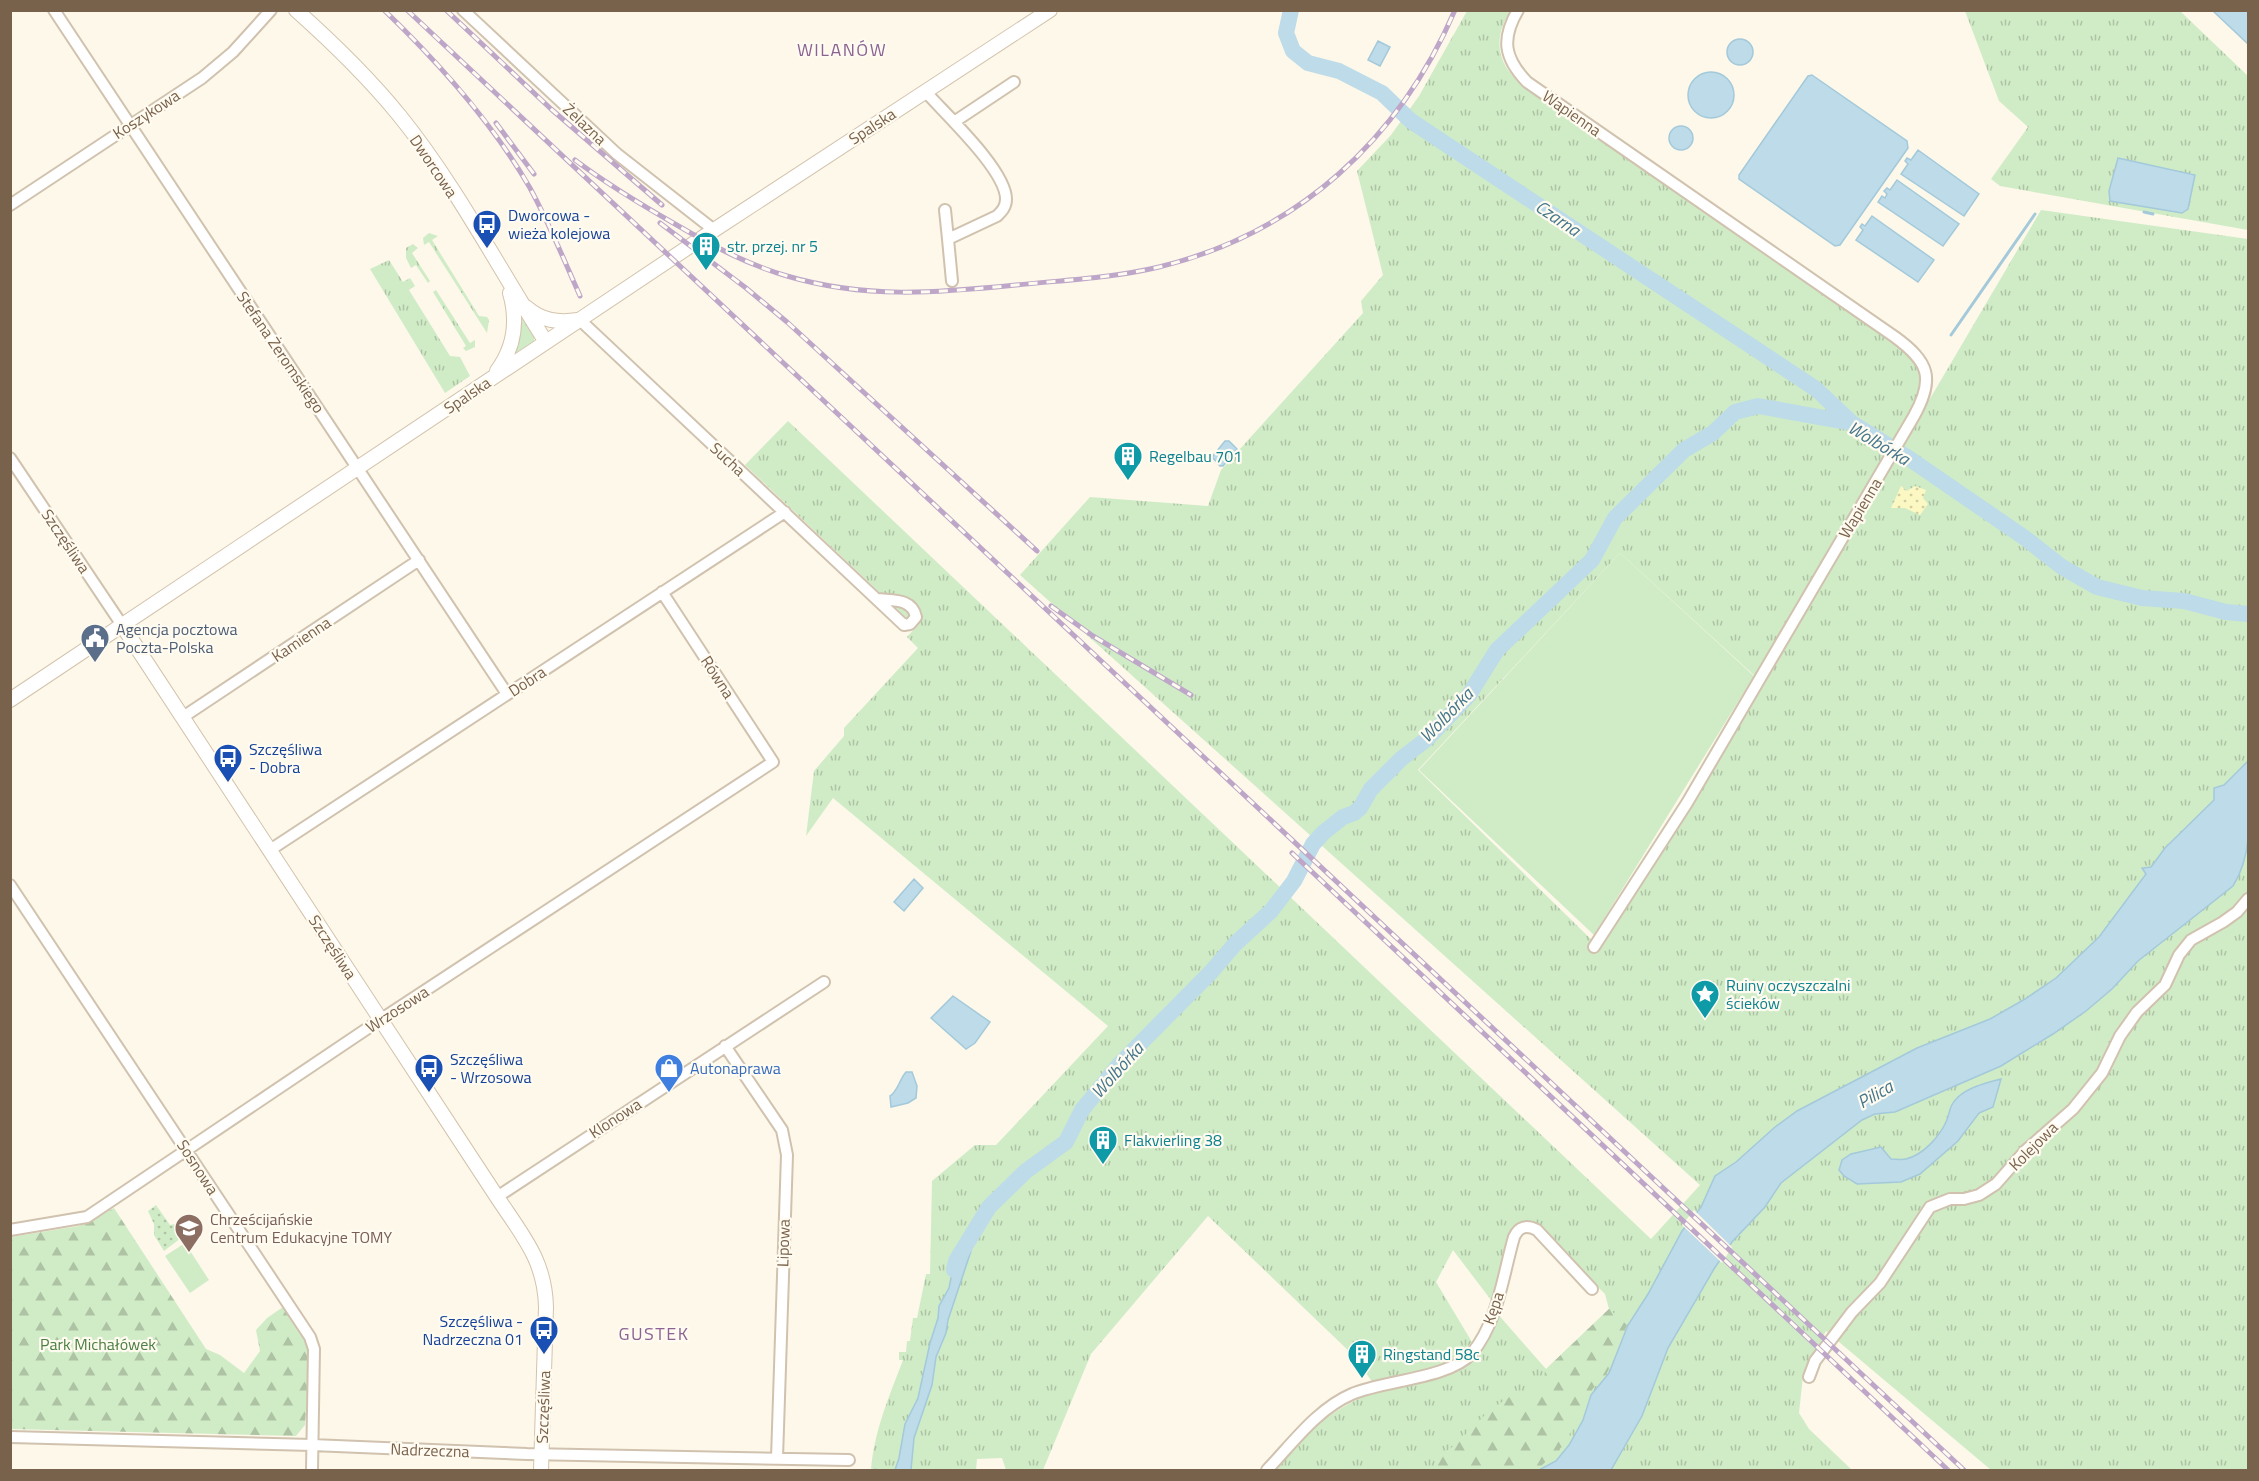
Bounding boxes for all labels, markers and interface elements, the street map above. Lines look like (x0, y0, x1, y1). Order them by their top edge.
district label: WILANÓW (797, 36, 887, 63)
street label: Koszykowa (108, 83, 184, 145)
street label: Wapienna (1538, 84, 1606, 142)
street label: Żelazna (558, 97, 612, 151)
street label: Spalska (844, 102, 900, 150)
street label: Dworcowa (404, 130, 464, 202)
water label: Czarna (1530, 193, 1587, 243)
place label: Dworcowa - wieża kolejowa (508, 203, 610, 245)
bus stop icon: Dworcowa - wieża kolejowa (471, 208, 503, 250)
building icon: str. przej. nr 5 (690, 230, 722, 272)
place label: str. przej. nr 5 (727, 234, 818, 258)
street label: Stefana Żeromskiego (231, 286, 331, 418)
street label: Spalska (439, 371, 495, 419)
water label: Wolbórka (1843, 414, 1916, 472)
street label: Sucha (705, 436, 751, 482)
building icon: Regelbau 701 (1112, 440, 1144, 482)
place label: Regelbau 701 (1149, 444, 1242, 468)
street label: Wapienna (1832, 473, 1888, 543)
street label: Szczęśliwa (36, 504, 96, 578)
street label: Kamienna (266, 610, 336, 668)
place label: Agencja pocztowa Poczta-Polska (116, 617, 238, 659)
public building icon: Agencja pocztowa Poczta-Polska (79, 622, 111, 664)
street label: Równa (695, 651, 741, 703)
street label: Dobra (503, 660, 551, 702)
water label: Wolbórka (1413, 681, 1480, 749)
place label: Szczęśliwa - Dobra (249, 737, 322, 779)
bus stop icon: Szczęśliwa - Dobra (212, 742, 244, 784)
street label: Szczęśliwa (303, 910, 363, 984)
place label: Ruiny oczyszczalni ścieków (1726, 973, 1851, 1015)
place icon: Ruiny oczyszczalni ścieków (1689, 978, 1721, 1020)
street label: Wrzosowa (361, 980, 433, 1038)
water label: Wolbórka (1084, 1035, 1150, 1104)
place label: Szczęśliwa - Wrzosowa (450, 1047, 532, 1089)
bus stop icon: Szczęśliwa - Wrzosowa (413, 1052, 445, 1094)
shop icon: Autonaprawa (653, 1052, 685, 1094)
place label: Autonaprawa (690, 1056, 781, 1080)
water label: Pilica (1852, 1072, 1899, 1115)
street label: Klonowa (584, 1092, 646, 1144)
street label: Kolejowa (2003, 1116, 2063, 1176)
building icon: Flakvierling 38 (1087, 1124, 1119, 1166)
place label: Flakvierling 38 (1124, 1128, 1222, 1152)
street label: Sosnowa (171, 1135, 225, 1199)
place label: Chrześcijańskie Centrum Edukacyjne TOMY (210, 1207, 393, 1249)
school or university icon: Chrześcijańskie Centrum Edukacyjne TOMY (173, 1212, 205, 1254)
street label: Lipowa (770, 1219, 796, 1267)
street label: Kępa (1476, 1288, 1510, 1328)
place label: Szczęśliwa - Nadrzeczna 01 (423, 1309, 523, 1351)
bus stop icon: Szczęśliwa - Nadrzeczna 01 (528, 1314, 560, 1356)
district label: GUSTEK (618, 1320, 690, 1347)
park label: Park Michałówek (40, 1332, 156, 1356)
building icon: Ringstand 58c (1346, 1338, 1378, 1380)
place label: Ringstand 58c (1383, 1342, 1480, 1366)
street label: Szczęśliwa (530, 1370, 556, 1444)
street label: Nadrzeczna (390, 1437, 470, 1463)

